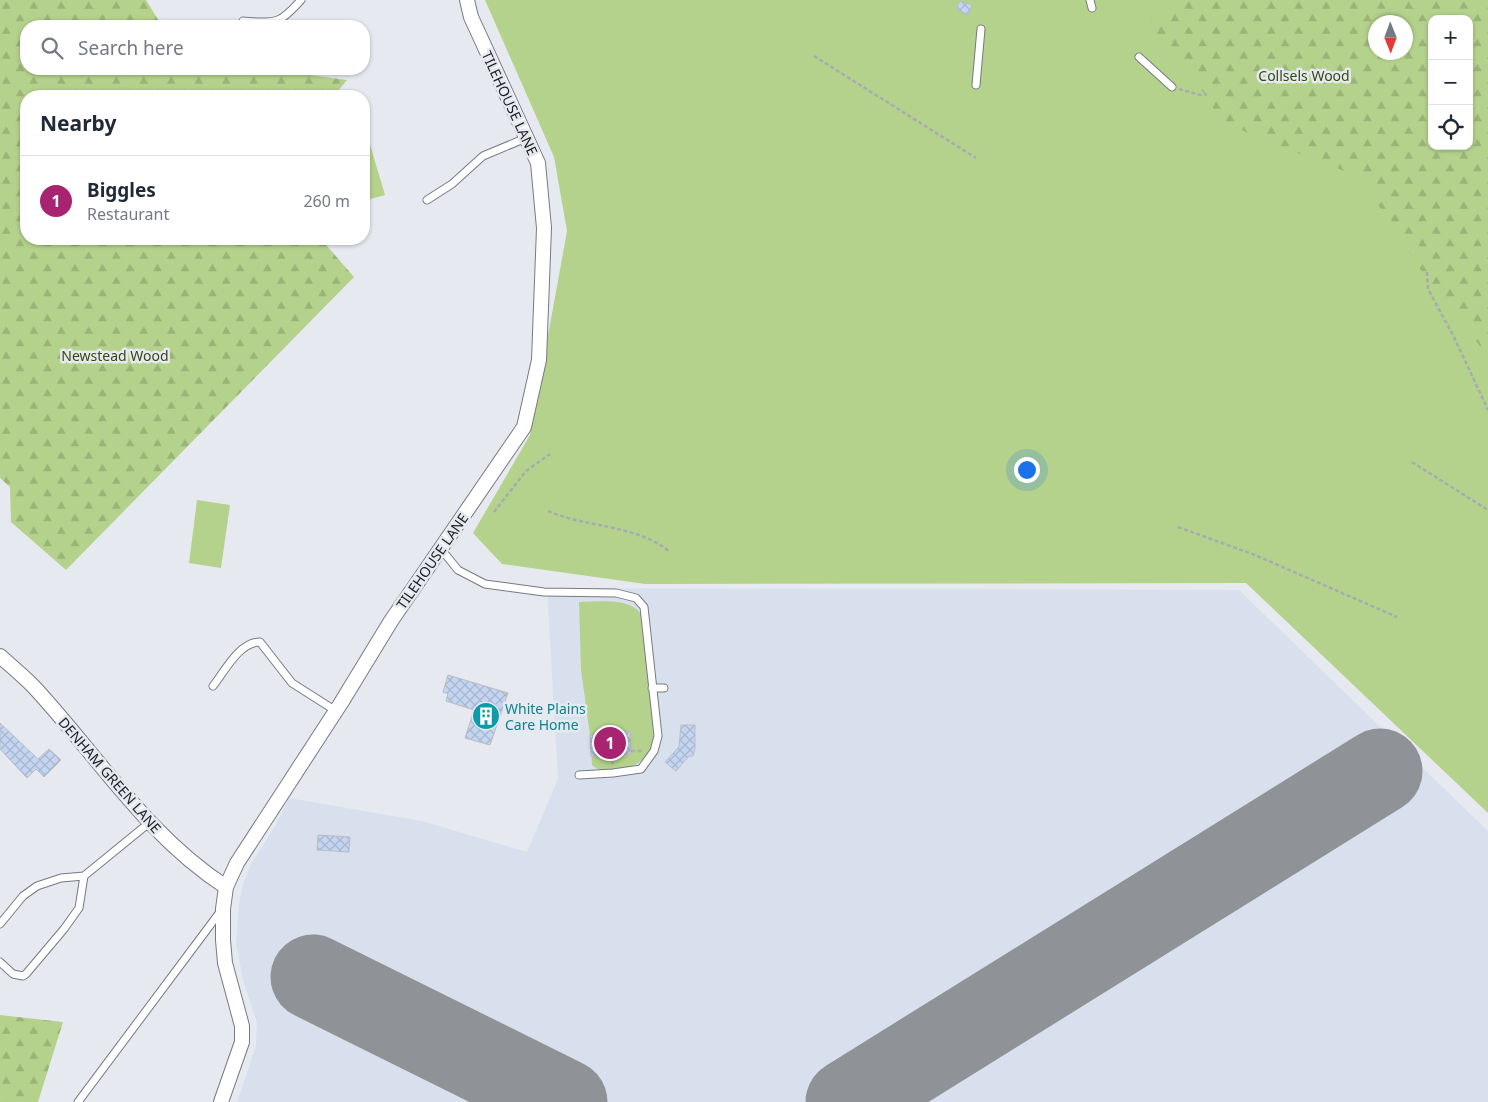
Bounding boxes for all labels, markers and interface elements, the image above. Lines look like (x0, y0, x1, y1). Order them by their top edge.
north arrow (1368, 15, 1413, 60)
map controls (1428, 15, 1473, 150)
button: + (1428, 15, 1473, 60)
search box (20, 20, 370, 75)
icon: search (38, 34, 66, 62)
text: Search here (78, 35, 184, 61)
street label: TILEHOUSE LANE (478, 48, 542, 158)
button: − (1428, 60, 1473, 105)
park label: Collsels Wood (1258, 66, 1350, 85)
button: locate (1428, 105, 1473, 150)
text: Nearby (40, 109, 116, 137)
text: Biggles (87, 177, 156, 203)
text: 1 (51, 190, 61, 212)
text: 260 m (303, 190, 350, 212)
text: Restaurant (87, 203, 169, 225)
park label: Newstead Wood (61, 346, 169, 365)
your location (1014, 457, 1040, 483)
street label: TILEHOUSE LANE (392, 509, 472, 613)
place label: White Plains Care Home (505, 699, 586, 734)
building icon: White Plains Care Home (471, 701, 501, 731)
street label: DENHAM GREEN LANE (54, 713, 166, 837)
pin: 1 (594, 724, 626, 762)

